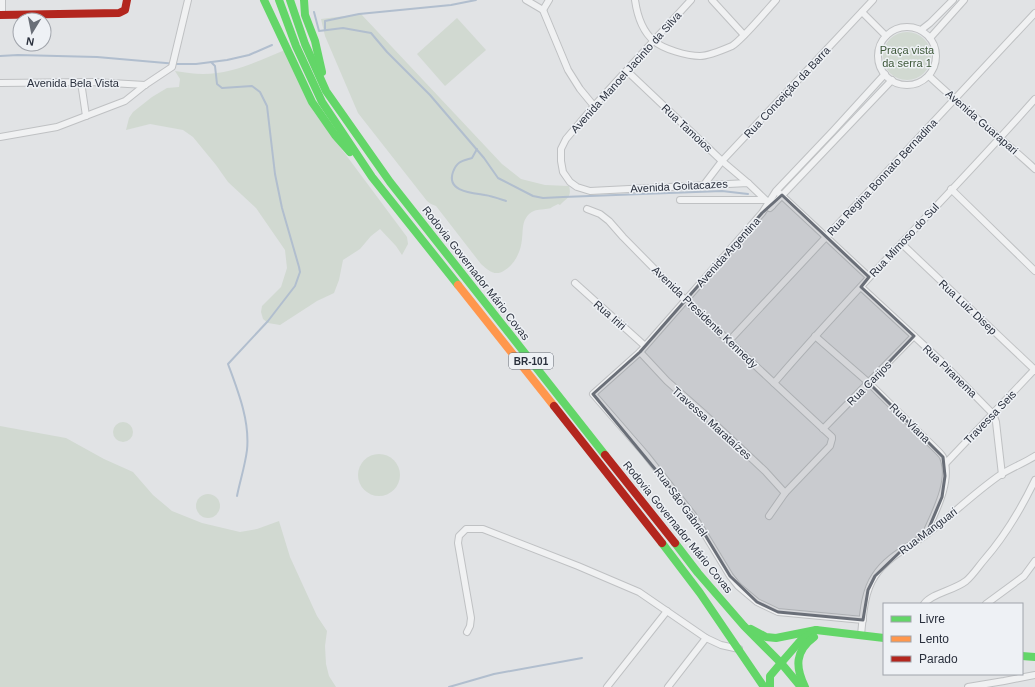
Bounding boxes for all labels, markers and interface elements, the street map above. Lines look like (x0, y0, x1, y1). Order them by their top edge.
street label: Avenida Manoel Jacinto da Silva (568, 8, 684, 135)
north arrow (12, 12, 52, 52)
text: N (25, 35, 35, 48)
street label: Rua Conceição da Barra (742, 43, 833, 140)
park label: Praça vista da serra 1 (880, 44, 935, 69)
street label: Avenida Bela Vista (27, 77, 120, 89)
street label: Avenida Guarapari (944, 87, 1020, 157)
street label: Rua Tamoios (660, 102, 715, 155)
street label: Rua Regina Bonnato Bernadina (825, 115, 940, 238)
street label: Avenida Goitacazes (630, 177, 729, 195)
street label: Rua Mimoso do Sul (867, 201, 941, 279)
street label: Rodovia Governador Mário Covas (420, 204, 532, 343)
street label: Avenida Argentina (694, 214, 763, 289)
street label: Avenida Presidente Kennedy (650, 263, 760, 371)
street label: Rua Luiz Disep (937, 277, 999, 337)
street label: Rua Iriri (592, 298, 628, 332)
street label: Rua Piranema (921, 342, 980, 400)
road number: BR-101 (509, 353, 553, 369)
street label: Rua Carijos (844, 358, 894, 408)
street label: Travessa Marataízes (670, 384, 754, 462)
street label: Travessa Seis (962, 388, 1019, 446)
street label: Rua Viana (887, 401, 933, 446)
street label: Rodovia Governador Mário Covas (621, 459, 735, 596)
street label: Rua São Gabriel (652, 466, 710, 538)
street label: Rua Manguari (897, 505, 959, 557)
legend (883, 603, 1023, 675)
text: Livre (919, 612, 945, 626)
text: Lento (919, 632, 949, 646)
text: Parado (919, 652, 958, 666)

